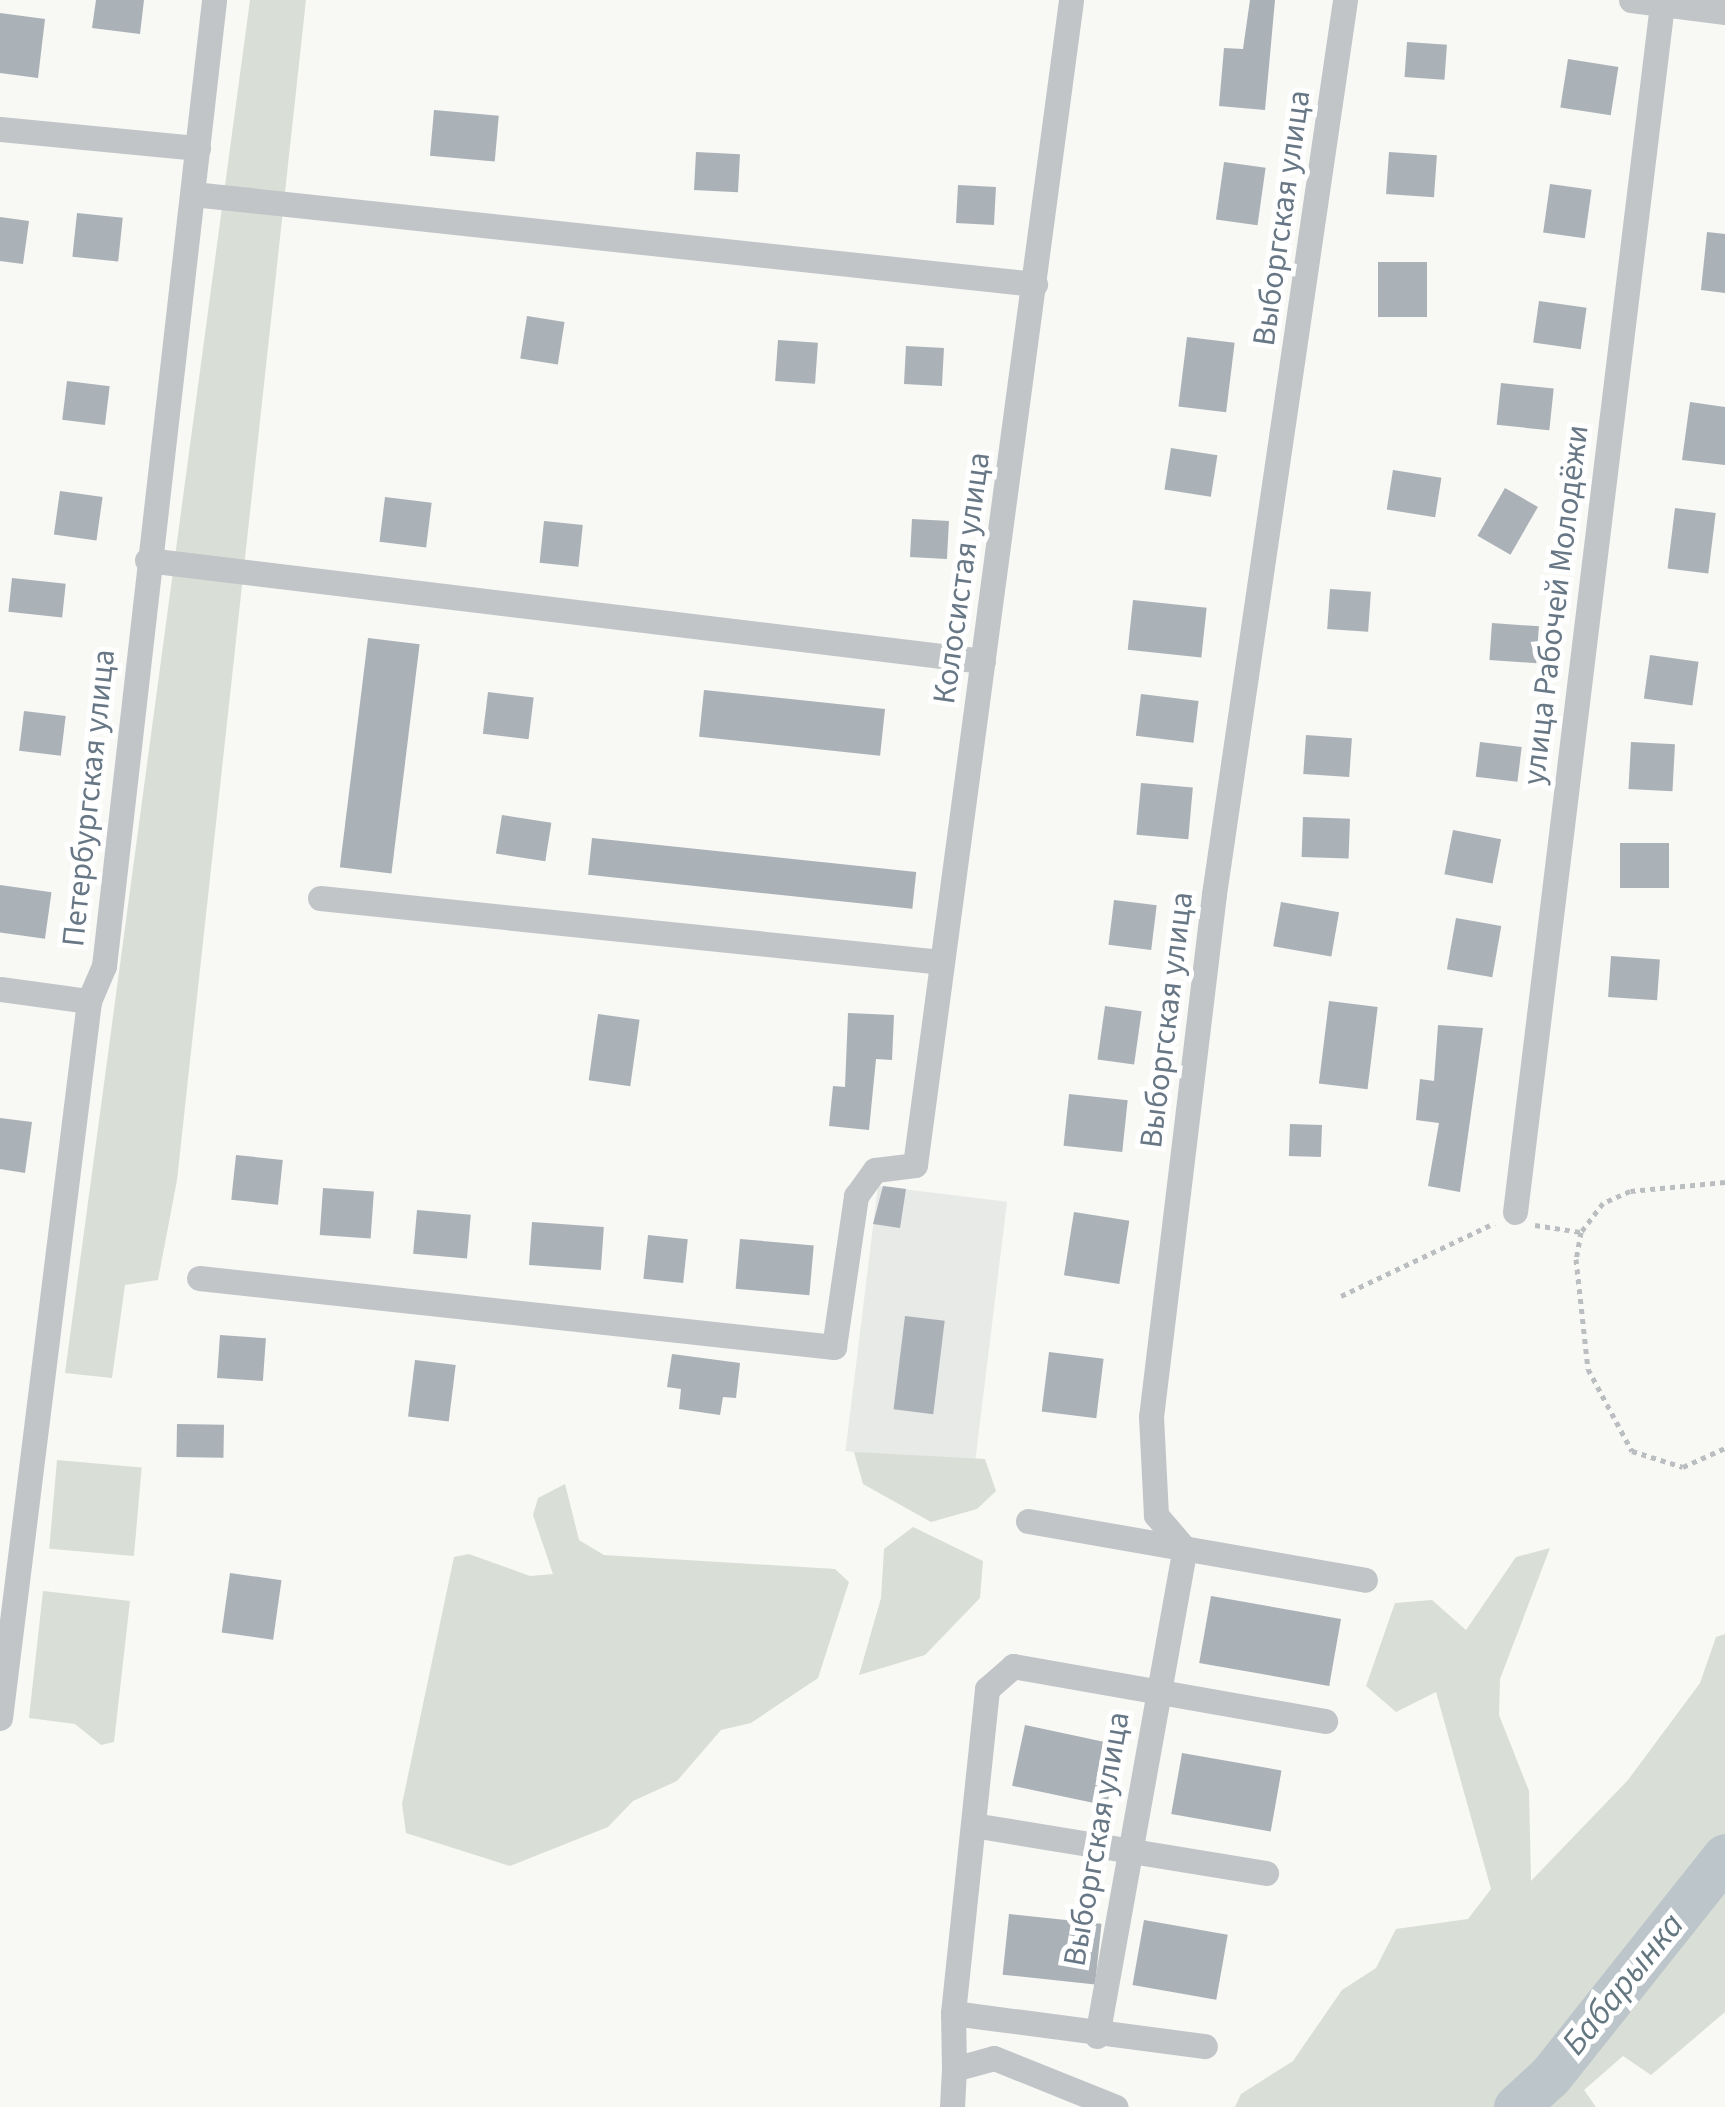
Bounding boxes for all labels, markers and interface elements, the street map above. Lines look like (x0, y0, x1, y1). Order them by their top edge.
street label: Выборгская улица (1245, 88, 1319, 348)
street label: улица Рабочей Молодёжи (1515, 423, 1597, 787)
street label: Колосистая улица (925, 450, 999, 706)
street label: Петербургская улица (54, 647, 124, 949)
street label: Выборгская улица (1132, 890, 1202, 1150)
street label: Выборгская улица (1056, 1709, 1138, 1969)
water label: Бабарынка (1553, 1905, 1693, 2063)

